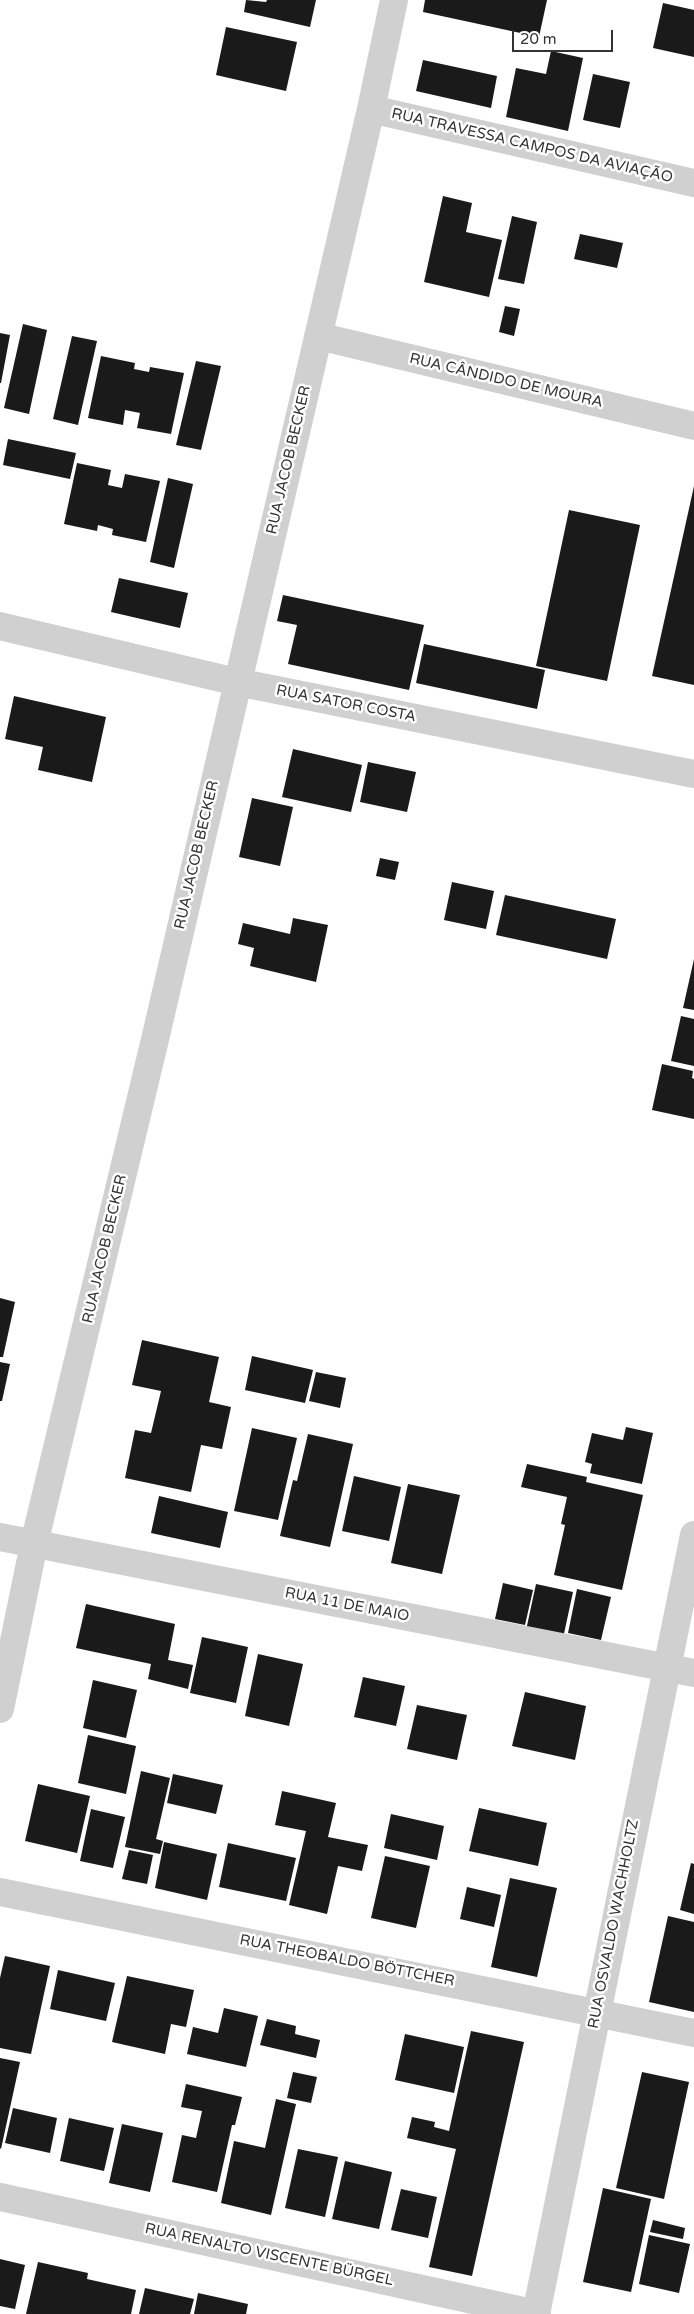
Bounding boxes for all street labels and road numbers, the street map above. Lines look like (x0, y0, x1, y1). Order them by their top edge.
street label: RUA TRAVESSA CAMPOS DA AVIAÇÃO (390, 105, 674, 187)
street label: RUA CÂNDIDO DE MOURA (407, 350, 605, 412)
street label: RUA JACOB BECKER (263, 384, 315, 536)
street label: RUA SATOR COSTA (274, 682, 418, 726)
street label: RUA JACOB BECKER (171, 779, 223, 931)
street label: RUA JACOB BECKER (79, 1173, 131, 1325)
street label: RUA 11 DE MAIO (283, 1584, 411, 1626)
street label: RUA OSVALDO WACHHOLTZ (585, 1818, 643, 2030)
street label: RUA THEOBALDO BÖTTCHER (238, 1931, 456, 1991)
street label: RUA RENALTO VISCENTE BÜRGEL (143, 2220, 395, 2290)

